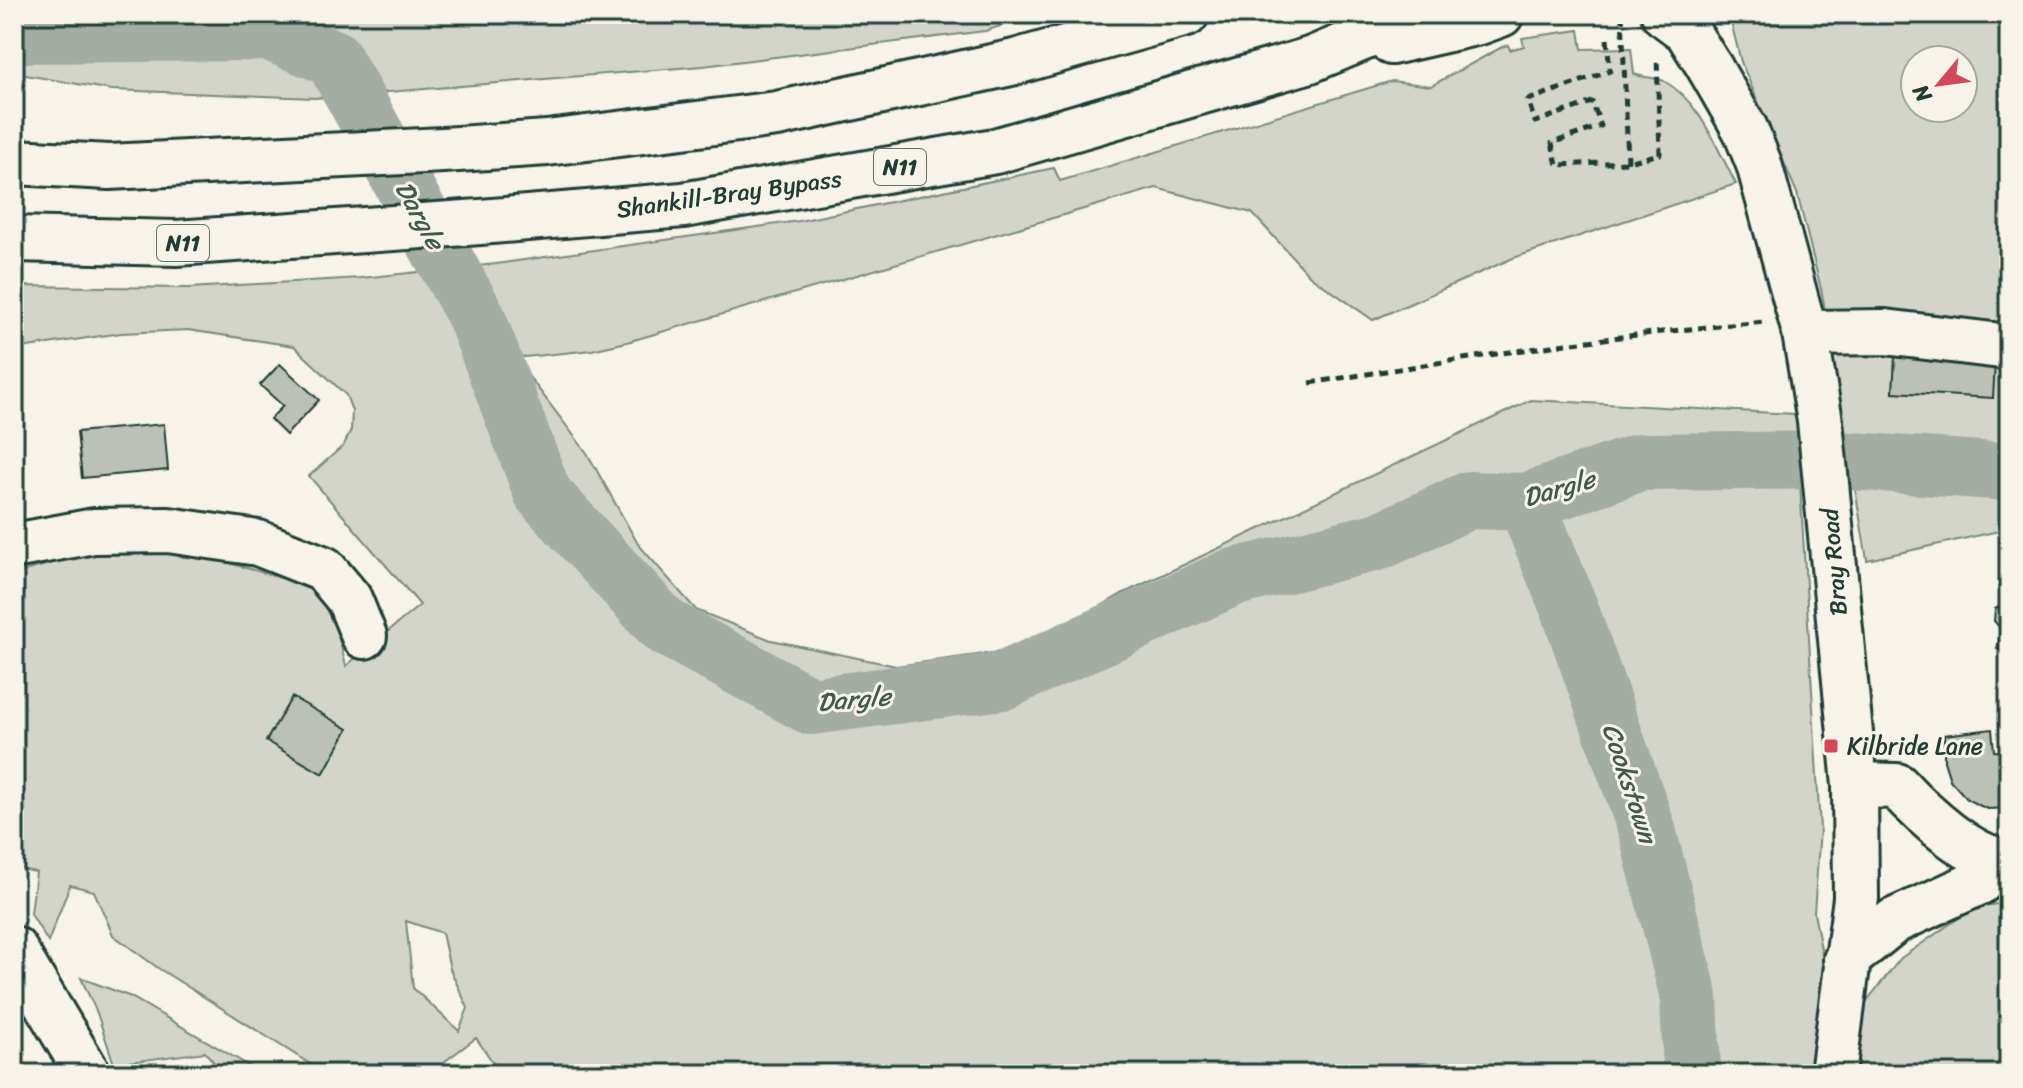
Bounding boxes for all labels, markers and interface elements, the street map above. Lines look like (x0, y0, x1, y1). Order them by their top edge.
north arrow (1899, 44, 1979, 124)
text: N (1901, 77, 1943, 110)
road number: N11 (874, 149, 926, 185)
street label: Shankill-Bray Bypass (614, 157, 844, 231)
water label: Dargle (382, 172, 459, 260)
road number: N11 (157, 225, 209, 261)
water label: Dargle (1517, 455, 1603, 520)
street label: Bray Road (1808, 505, 1860, 617)
water label: Dargle (816, 673, 895, 725)
water label: Cookstown (1589, 717, 1672, 852)
place label: Kilbride Lane (1847, 725, 1983, 767)
marker: Kilbride Lane (1822, 737, 1840, 755)

